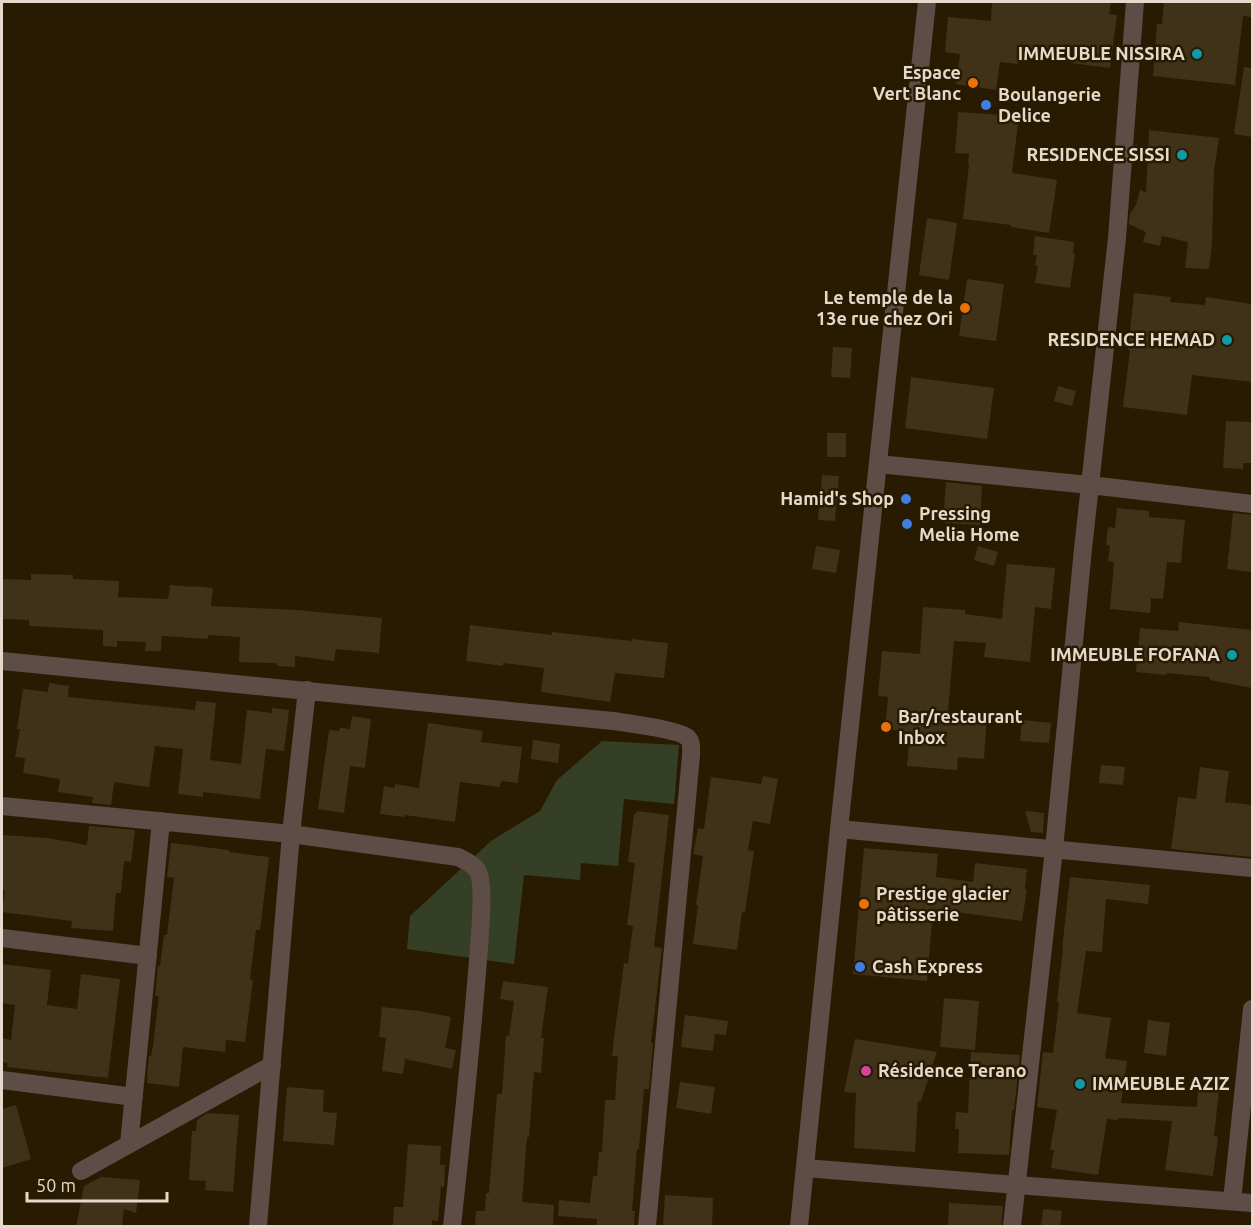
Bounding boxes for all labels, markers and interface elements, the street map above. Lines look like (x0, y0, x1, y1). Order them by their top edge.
place label: IMMEUBLE NISSIRA (1018, 43, 1185, 63)
marker: IMMEUBLE NISSIRA (1190, 47, 1204, 61)
place label: Espace Vert Blanc (873, 62, 961, 103)
marker: Espace Vert Blanc (966, 76, 980, 90)
place label: Boulangerie Delice (998, 84, 1101, 125)
marker: Boulangerie Delice (979, 98, 993, 112)
place label: RESIDENCE SISSI (1027, 144, 1170, 164)
marker: RESIDENCE SISSI (1175, 148, 1189, 162)
place label: Le temple de la 13e rue chez Ori (816, 287, 953, 328)
marker: Le temple de la 13e rue chez Ori (958, 301, 972, 315)
place label: RESIDENCE HEMAD (1048, 329, 1215, 349)
marker: RESIDENCE HEMAD (1220, 333, 1234, 347)
place label: Hamid's Shop (780, 488, 894, 508)
marker: Hamid's Shop (899, 492, 913, 506)
place label: Pressing Melia Home (919, 503, 1020, 544)
marker: Pressing Melia Home (900, 517, 914, 531)
place label: IMMEUBLE FOFANA (1050, 644, 1220, 664)
marker: IMMEUBLE FOFANA (1225, 648, 1239, 662)
place label: Bar/restaurant Inbox (898, 706, 1023, 747)
marker: Bar/restaurant Inbox (879, 720, 893, 734)
place label: Prestige glacier pâtisserie (876, 883, 1010, 924)
marker: Prestige glacier pâtisserie (857, 897, 871, 911)
place label: Cash Express (872, 956, 983, 976)
marker: Cash Express (853, 960, 867, 974)
place label: Résidence Terano (878, 1060, 1026, 1080)
marker: Résidence Terano (859, 1064, 873, 1078)
place label: IMMEUBLE AZIZ (1092, 1073, 1230, 1093)
marker: IMMEUBLE AZIZ (1073, 1077, 1087, 1091)
scale bar (27, 1165, 166, 1203)
text: 50 m (36, 1175, 76, 1195)

